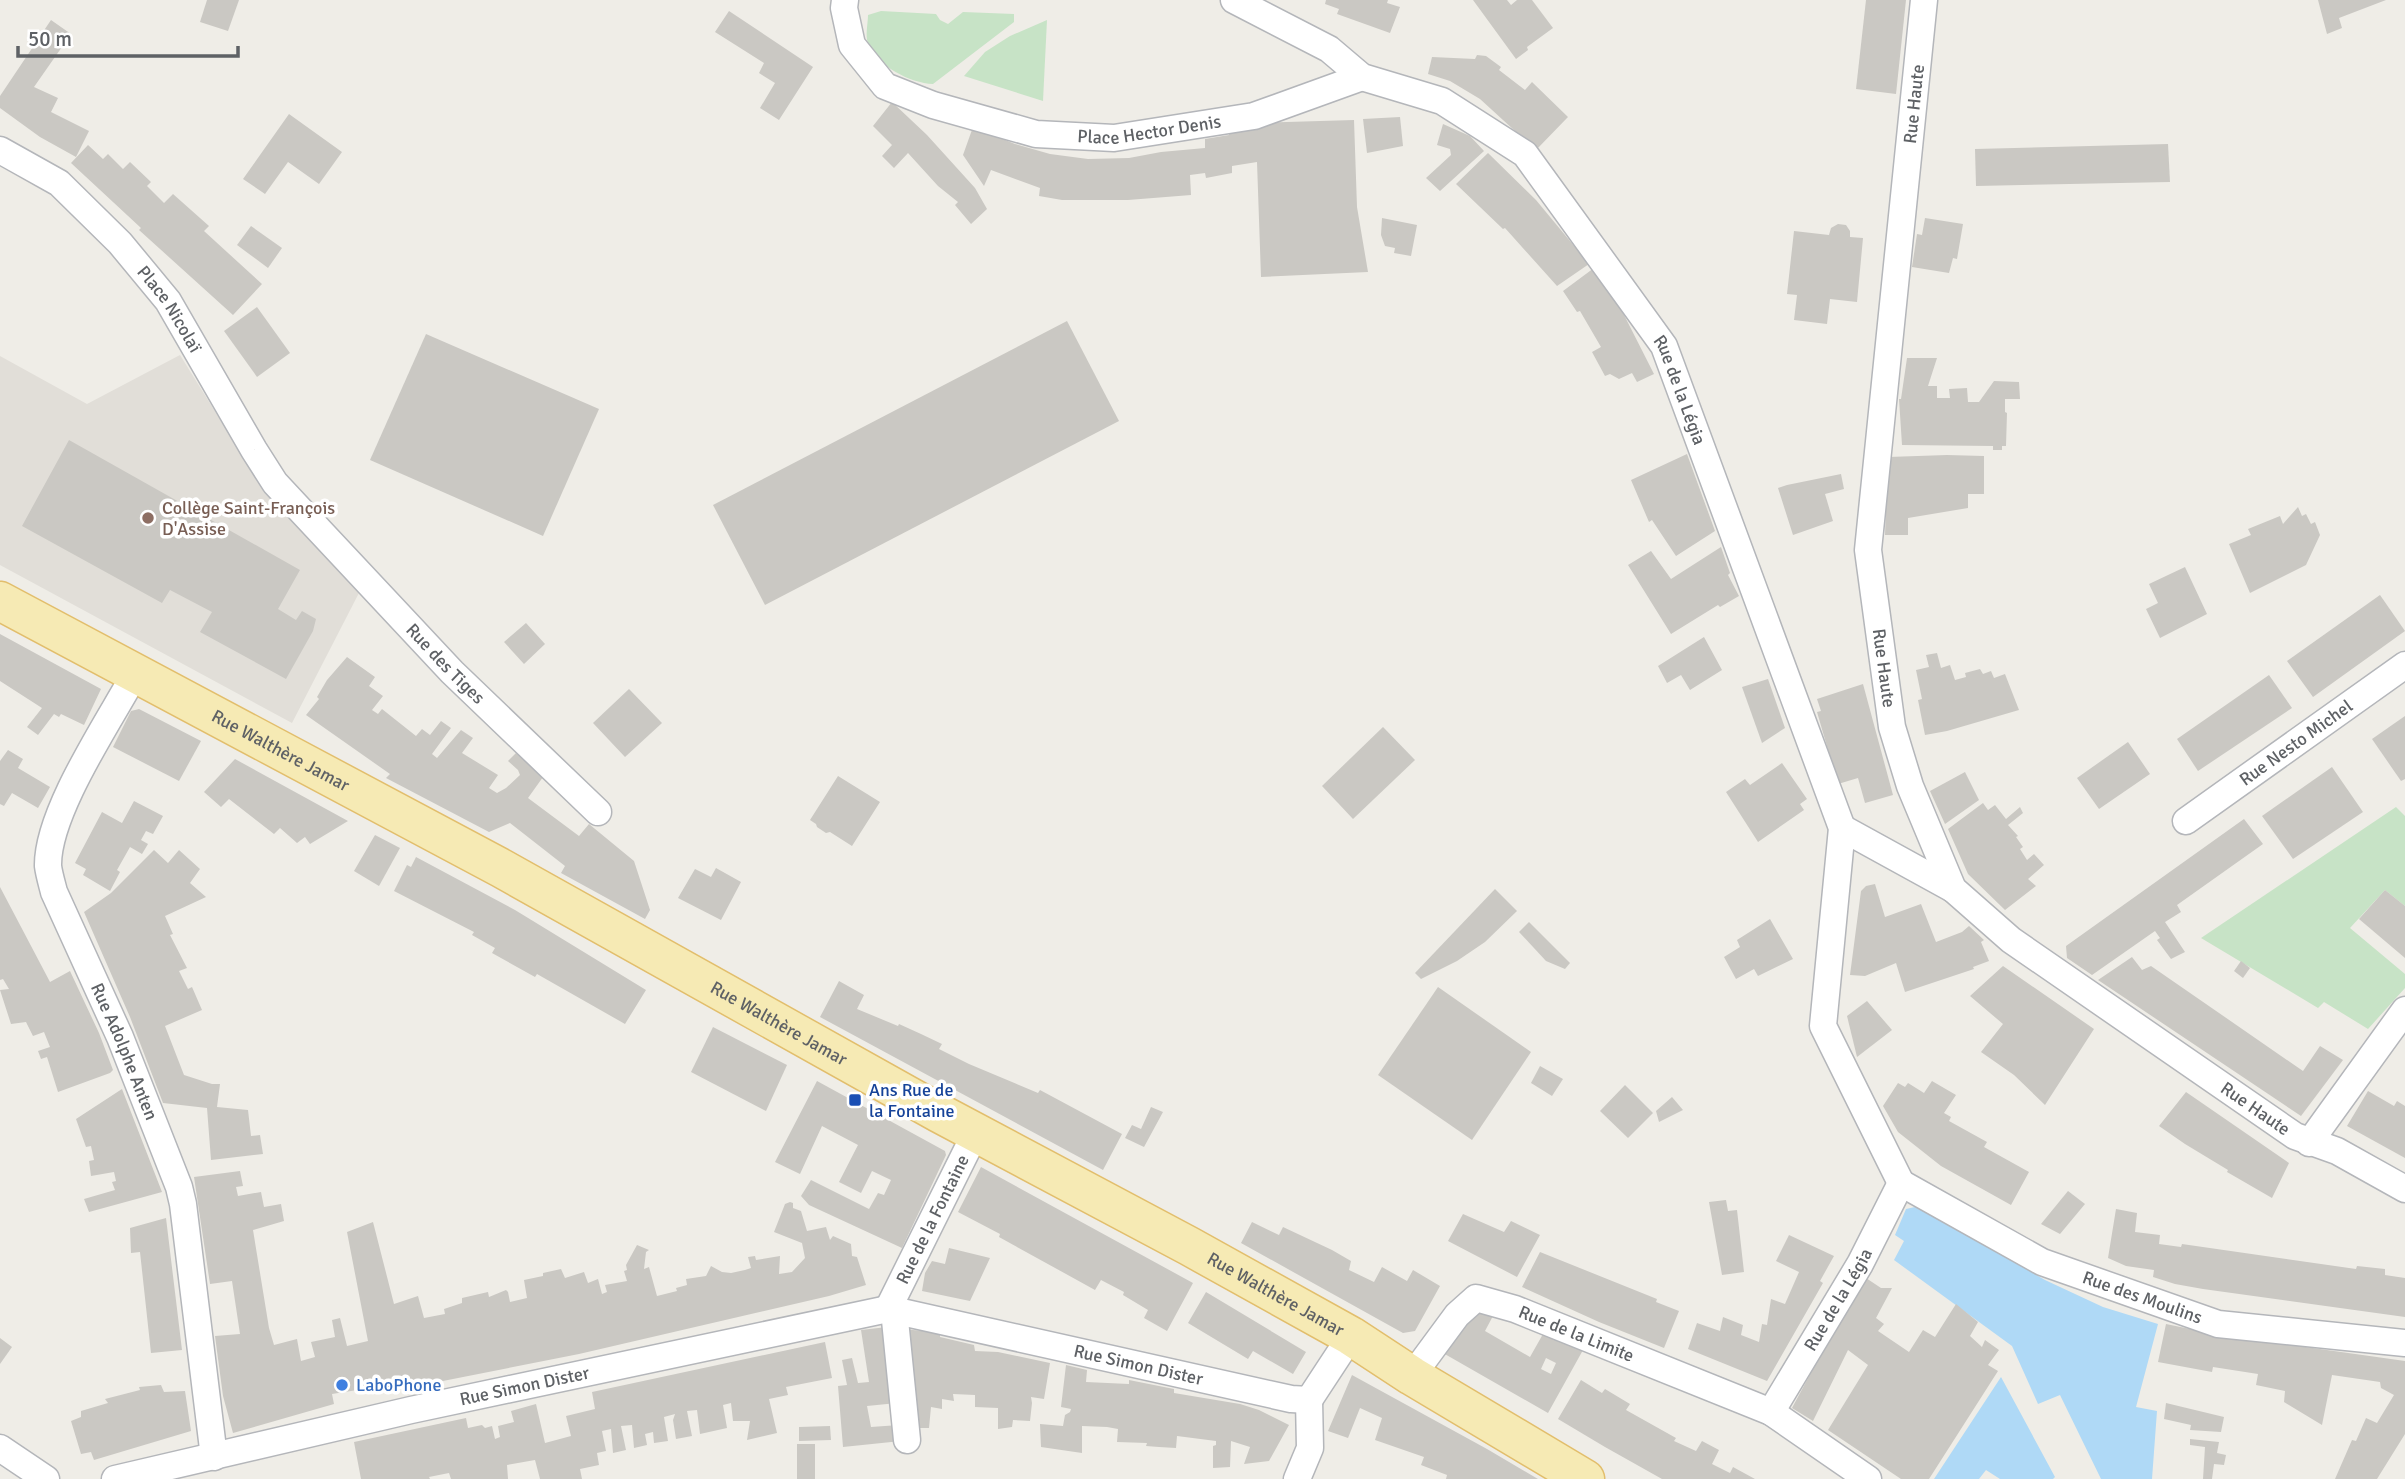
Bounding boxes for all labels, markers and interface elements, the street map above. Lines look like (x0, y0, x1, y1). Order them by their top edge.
scale bar (18, 14, 238, 58)
text: 50 m (28, 26, 72, 52)
street label: Rue Haute (1899, 63, 1929, 145)
street label: Place Hector Denis (1077, 110, 1223, 149)
street label: Place Nicolaï (132, 261, 206, 357)
street label: Rue de la Légia (1649, 331, 1711, 448)
place label: Collège Saint-François D'Assise (162, 497, 335, 540)
marker: Collège Saint-François D'Assise (140, 510, 156, 526)
street label: Rue des Tiges (401, 619, 490, 709)
street label: Rue Haute (1868, 627, 1900, 709)
street label: Rue Nesto Michel (2235, 695, 2357, 790)
street label: Rue Walthère Jamar (208, 705, 354, 796)
street label: Rue Walthère Jamar (707, 976, 851, 1071)
street label: Rue Adolphe Anten (86, 979, 163, 1123)
street label: Rue Haute (2216, 1077, 2294, 1140)
place label: Ans Rue de la Fontaine (869, 1079, 955, 1122)
marker: Ans Rue de la Fontaine (847, 1092, 863, 1108)
street label: Rue de la Fontaine (891, 1151, 974, 1288)
street label: Rue de la Légia (1799, 1245, 1877, 1355)
street label: Rue Walthère Jamar (1203, 1247, 1348, 1341)
street label: Rue des Moulins (2080, 1266, 2205, 1329)
street label: Rue de la Limite (1515, 1301, 1637, 1367)
street label: Rue Simon Dister (1072, 1340, 1205, 1390)
street label: Rue Simon Dister (458, 1361, 592, 1410)
place label: LaboPhone (356, 1374, 441, 1396)
marker: LaboPhone (334, 1377, 350, 1393)

